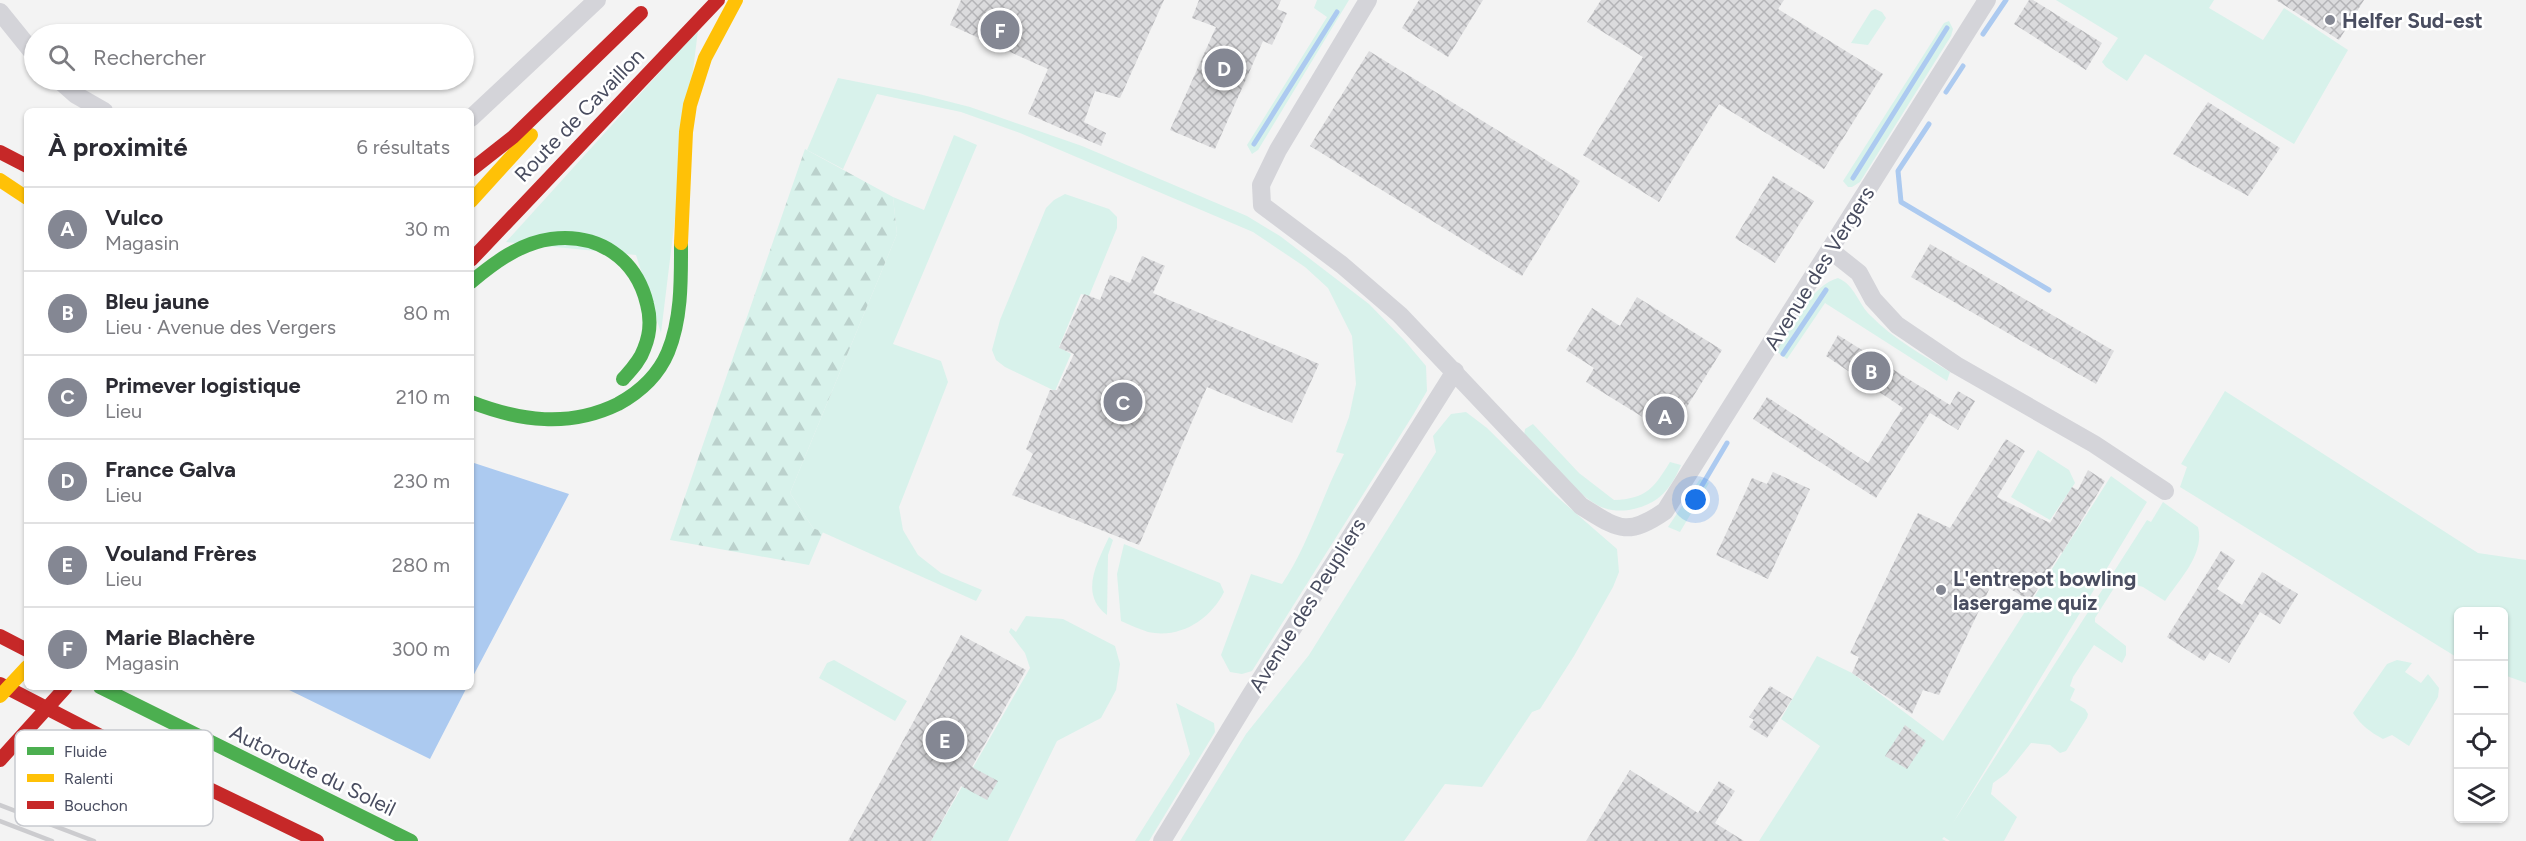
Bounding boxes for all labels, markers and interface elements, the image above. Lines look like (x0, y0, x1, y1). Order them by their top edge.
pin: F (980, 8, 1020, 52)
place label: Helfer Sud-est (2342, 8, 2483, 33)
marker: Helfer Sud-est (2323, 13, 2337, 27)
search box (24, 24, 474, 90)
icon: search (45, 41, 78, 74)
street label: Route de Cavaillon (509, 43, 649, 187)
text: Rechercher (93, 44, 206, 71)
pin: D (1204, 46, 1244, 90)
text: À proximité (48, 131, 188, 163)
text: 6 résultats (357, 135, 450, 159)
street label: Avenue des Vergers (1759, 182, 1879, 354)
text: Vulco (105, 204, 163, 231)
text: A (60, 217, 75, 241)
text: 30 m (404, 217, 450, 241)
text: Magasin (105, 231, 179, 255)
text: Bleu jaune (105, 288, 209, 315)
text: B (61, 301, 74, 325)
text: 80 m (403, 301, 450, 325)
text: Lieu · Avenue des Vergers (105, 315, 336, 339)
pin: B (1852, 348, 1890, 394)
text: Primever logistique (105, 372, 301, 399)
pin: C (1104, 380, 1142, 424)
text: C (60, 385, 75, 409)
text: 210 m (396, 385, 450, 409)
pin: A (1646, 394, 1684, 438)
text: Lieu (105, 399, 142, 423)
text: France Galva (105, 456, 236, 483)
text: D (61, 469, 75, 493)
text: 230 m (393, 469, 450, 493)
text: Lieu (105, 483, 142, 507)
your location (1681, 485, 1710, 514)
street label: Avenue des Peupliers (1243, 513, 1371, 697)
text: Vouland Frères (105, 540, 257, 567)
text: E (62, 553, 73, 577)
text: 280 m (392, 553, 450, 577)
place label: L'entrepot bowling lasergame quiz (1953, 566, 2136, 615)
text: Lieu (105, 567, 142, 591)
marker: L'entrepot bowling lasergame quiz (1934, 583, 1948, 597)
map controls (2454, 607, 2508, 823)
button: + (2454, 607, 2508, 661)
text: Marie Blachère (105, 624, 255, 651)
text: F (62, 637, 73, 661)
text: 300 m (392, 637, 450, 661)
text: Magasin (105, 651, 179, 675)
button: − (2454, 661, 2508, 715)
button: locate (2454, 715, 2508, 769)
pin: E (926, 718, 964, 762)
street label: Autoroute du Soleil (226, 719, 400, 821)
legend (15, 730, 213, 826)
text: Fluide (64, 742, 107, 761)
text: Ralenti (64, 769, 113, 788)
button: layers (2454, 769, 2508, 823)
text: Bouchon (64, 796, 128, 815)

